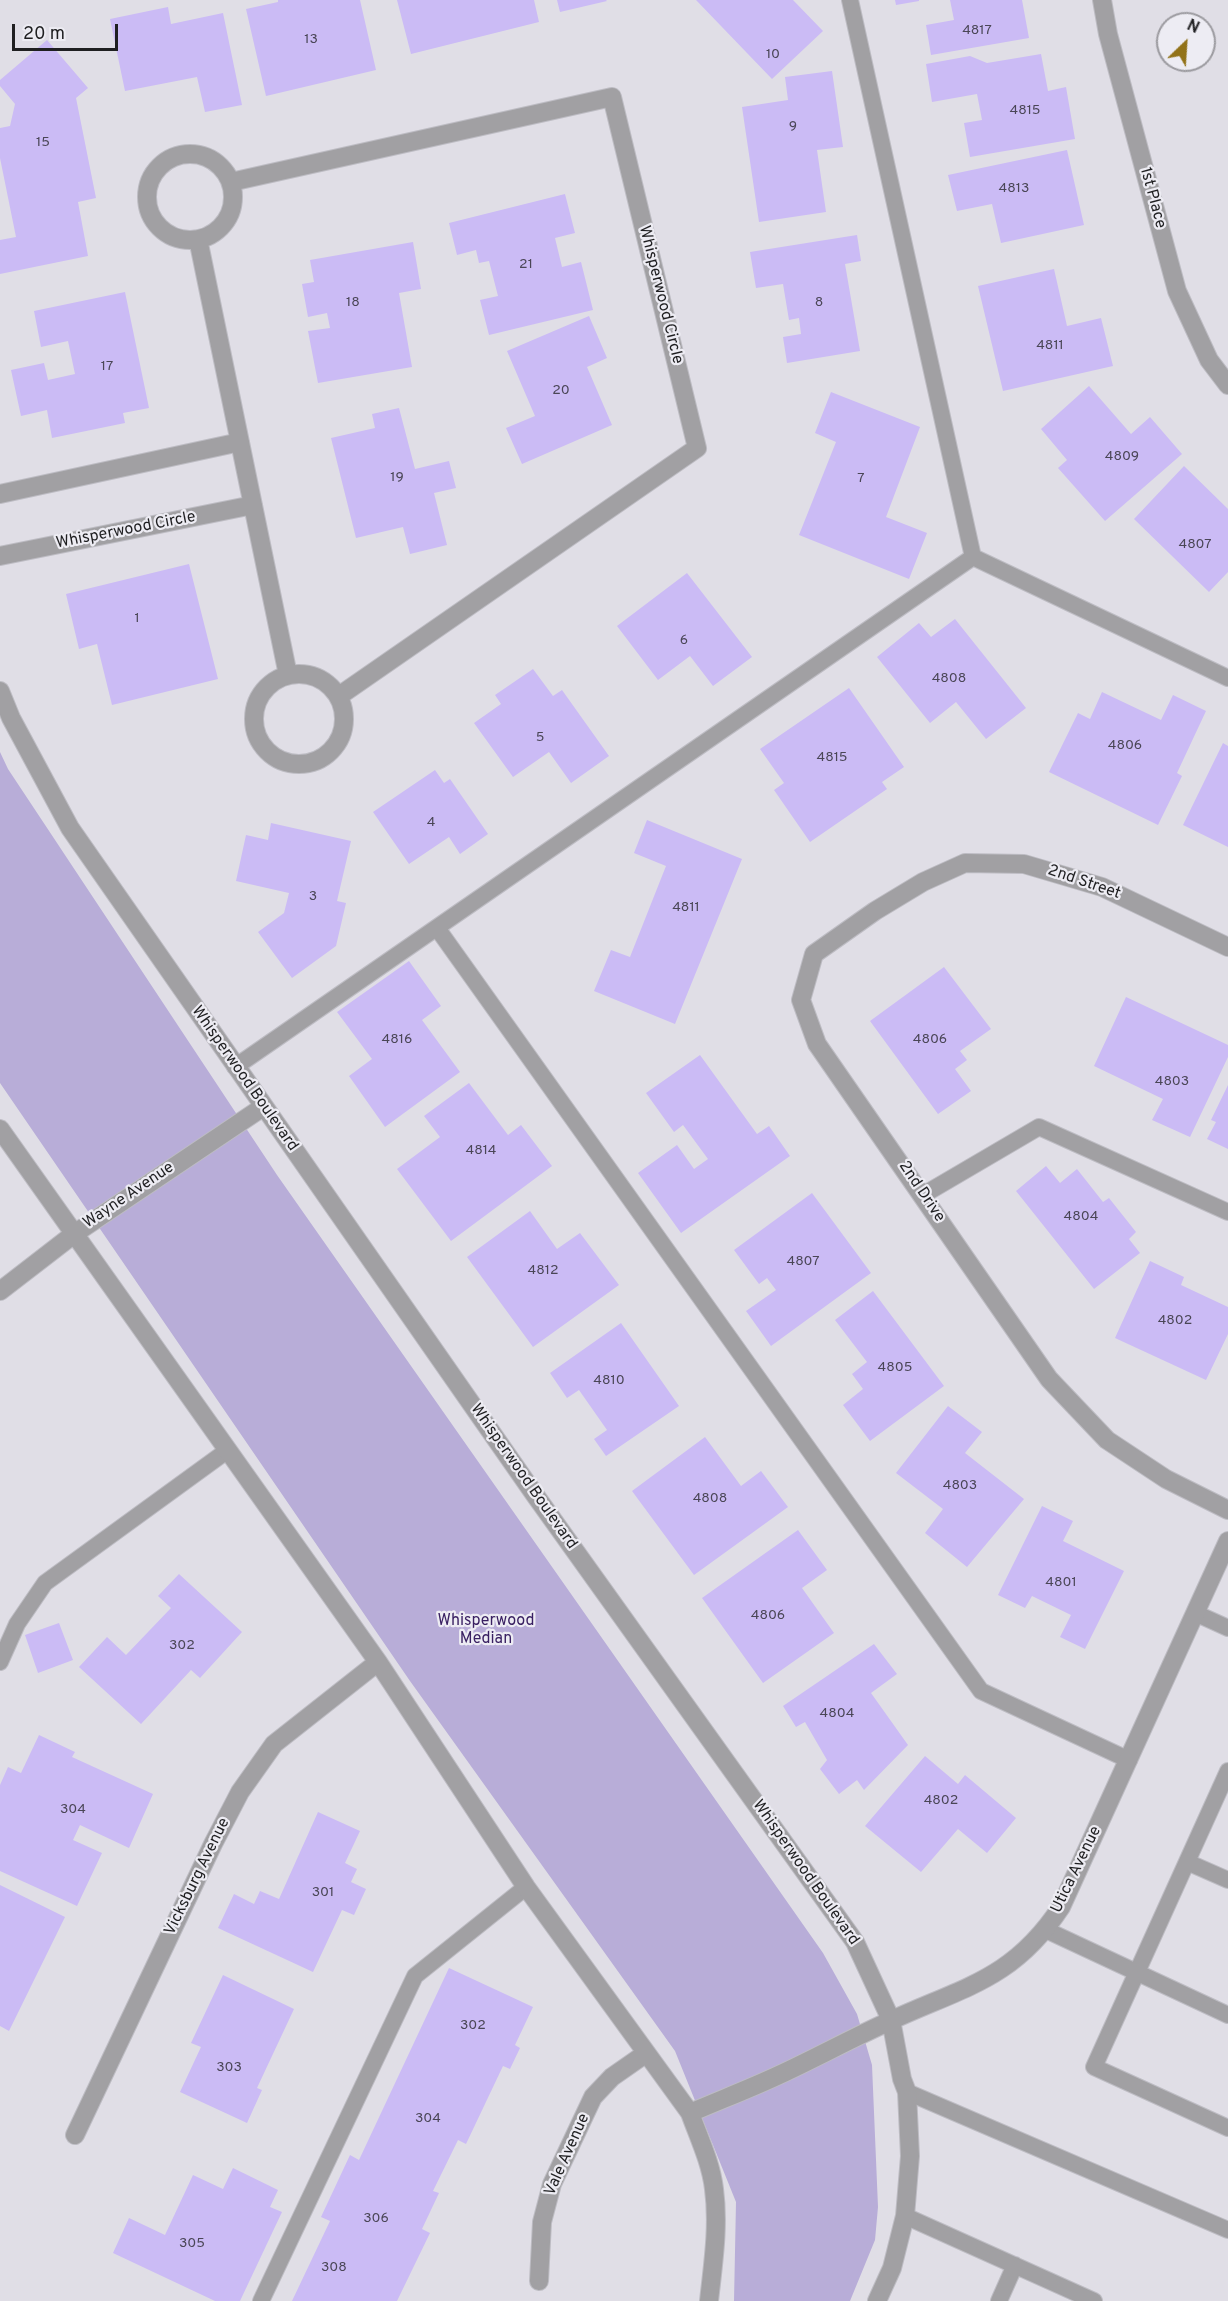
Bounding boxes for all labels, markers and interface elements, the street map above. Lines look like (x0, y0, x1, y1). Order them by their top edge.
scale bar (15, 12, 122, 50)
north arrow (1156, 12, 1216, 72)
text: N (1183, 16, 1202, 39)
text: 20 m (23, 23, 65, 46)
house number: 4817 (962, 23, 992, 39)
house number: 13 (304, 32, 318, 48)
house number: 10 (766, 47, 780, 63)
house number: 4815 (1009, 103, 1041, 119)
house number: 9 (789, 119, 797, 135)
house number: 15 (36, 135, 50, 151)
street label: 1st Place (1135, 165, 1169, 231)
house number: 4813 (999, 181, 1029, 197)
street label: Whisperwood Circle (634, 224, 686, 366)
house number: 21 (519, 257, 533, 273)
house number: 18 (346, 295, 360, 311)
house number: 8 (815, 295, 823, 311)
house number: 4811 (1036, 338, 1064, 354)
house number: 17 (101, 359, 113, 375)
house number: 20 (552, 383, 570, 399)
house number: 4809 (1105, 449, 1139, 465)
house number: 19 (390, 470, 404, 486)
house number: 7 (857, 471, 865, 487)
street label: Whisperwood Circle (55, 508, 197, 554)
house number: 4807 (1179, 537, 1211, 553)
house number: 1 (134, 611, 140, 627)
house number: 6 (680, 633, 688, 649)
house number: 4808 (932, 671, 966, 687)
house number: 5 (536, 730, 544, 746)
house number: 4806 (1108, 738, 1142, 754)
house number: 4815 (816, 750, 848, 766)
house number: 4 (427, 815, 435, 831)
street label: 2nd Street (1045, 862, 1123, 904)
house number: 3 (309, 889, 317, 905)
house number: 4811 (672, 900, 700, 916)
street label: Whisperwood Boulevard (186, 1003, 302, 1155)
house number: 4816 (382, 1032, 412, 1048)
house number: 4806 (913, 1032, 947, 1048)
house number: 4803 (1155, 1074, 1189, 1090)
house number: 4814 (466, 1143, 496, 1159)
street label: 2nd Drive (894, 1158, 948, 1226)
street label: Wayne Avenue (80, 1159, 178, 1233)
house number: 4804 (1064, 1209, 1098, 1225)
house number: 4807 (787, 1254, 819, 1270)
house number: 4812 (527, 1263, 559, 1279)
house number: 4802 (1158, 1313, 1192, 1329)
house number: 4805 (878, 1360, 912, 1376)
house number: 4810 (593, 1373, 625, 1389)
street label: Whisperwood Boulevard (465, 1401, 581, 1553)
house number: 4803 (943, 1478, 977, 1494)
house number: 4808 (693, 1491, 727, 1507)
house number: 4801 (1045, 1575, 1077, 1591)
house number: 4806 (751, 1608, 785, 1624)
park label: Whisperwood Median (438, 1612, 534, 1650)
house number: 302 (169, 1638, 195, 1654)
house number: 4804 (820, 1706, 854, 1722)
house number: 4802 (924, 1793, 958, 1809)
street label: Whisperwood Boulevard (747, 1797, 863, 1949)
house number: 304 (60, 1802, 86, 1818)
street label: Vicksburg Avenue (161, 1815, 235, 1939)
street label: Utica Avenue (1048, 1823, 1106, 1917)
house number: 301 (312, 1885, 334, 1901)
house number: 302 (460, 2018, 486, 2034)
house number: 303 (216, 2060, 242, 2076)
house number: 304 (415, 2111, 441, 2127)
street label: Vale Avenue (541, 2111, 595, 2199)
house number: 306 (363, 2211, 389, 2227)
house number: 305 (179, 2236, 205, 2252)
house number: 308 (321, 2260, 347, 2276)

